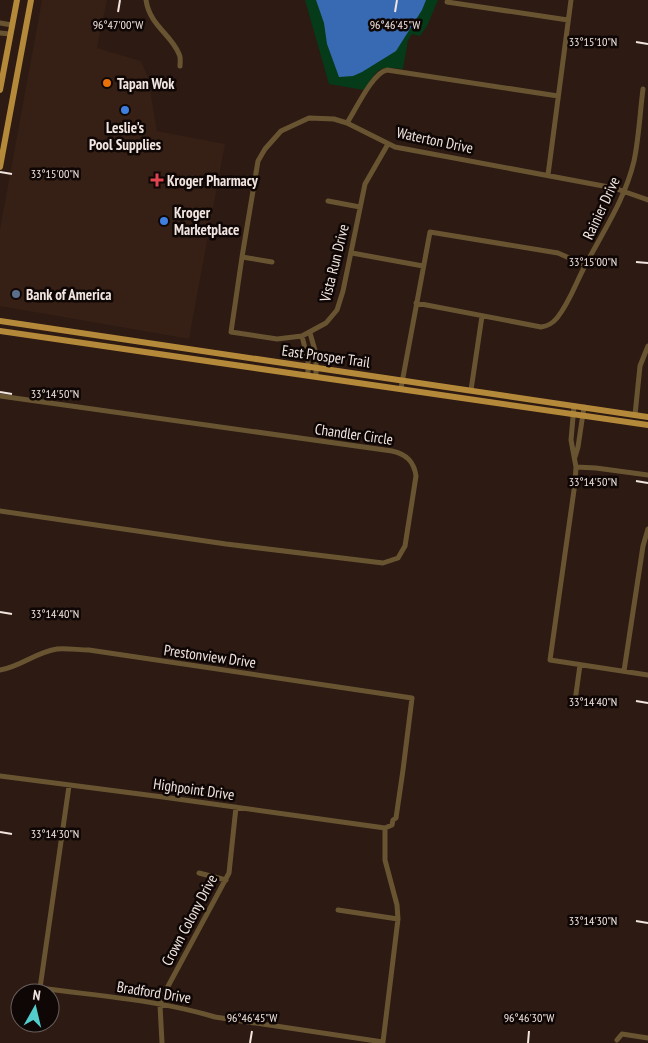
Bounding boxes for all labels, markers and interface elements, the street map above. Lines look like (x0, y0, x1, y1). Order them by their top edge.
text: 96°47'00"W (93, 17, 143, 32)
text: 96°46'45"W (370, 17, 420, 32)
text: 33°15'10"N (569, 34, 617, 49)
place label: Tapan Wok (117, 74, 175, 93)
marker: Tapan Wok (101, 77, 113, 89)
marker: Leslie's Pool Supplies (119, 104, 131, 116)
place label: Leslie's Pool Supplies (89, 118, 161, 154)
street label: Waterton Drive (395, 123, 475, 157)
text: 33°15'00"N (31, 166, 79, 181)
place label: Kroger Pharmacy (167, 171, 259, 190)
marker: Kroger Pharmacy (151, 174, 163, 186)
street label: Rainier Drive (578, 174, 624, 242)
place label: Kroger Marketplace (174, 203, 239, 239)
marker: Kroger Marketplace (158, 215, 170, 227)
street label: Vista Run Drive (315, 222, 353, 305)
text: 33°15'00"N (569, 254, 617, 269)
place label: Bank of America (26, 285, 111, 304)
marker: Bank of America (10, 288, 22, 300)
street label: East Prosper Trail (281, 340, 372, 372)
text: 33°14'50"N (31, 386, 79, 401)
street label: Chandler Circle (314, 419, 394, 449)
text: 33°14'50"N (569, 474, 617, 489)
text: 33°14'40"N (31, 606, 79, 621)
street label: Prestonview Drive (163, 640, 257, 672)
text: 33°14'40"N (569, 694, 617, 709)
street label: Highpoint Drive (152, 774, 236, 804)
text: 33°14'30"N (31, 826, 79, 841)
street label: Crown Colony Drive (157, 871, 221, 969)
text: 33°14'30"N (569, 913, 617, 928)
street label: Bradford Drive (116, 977, 192, 1007)
north arrow (10, 983, 60, 1033)
text: N (32, 986, 42, 1005)
text: 96°46'45"W (227, 1010, 277, 1025)
text: 96°46'30"W (504, 1010, 554, 1025)

